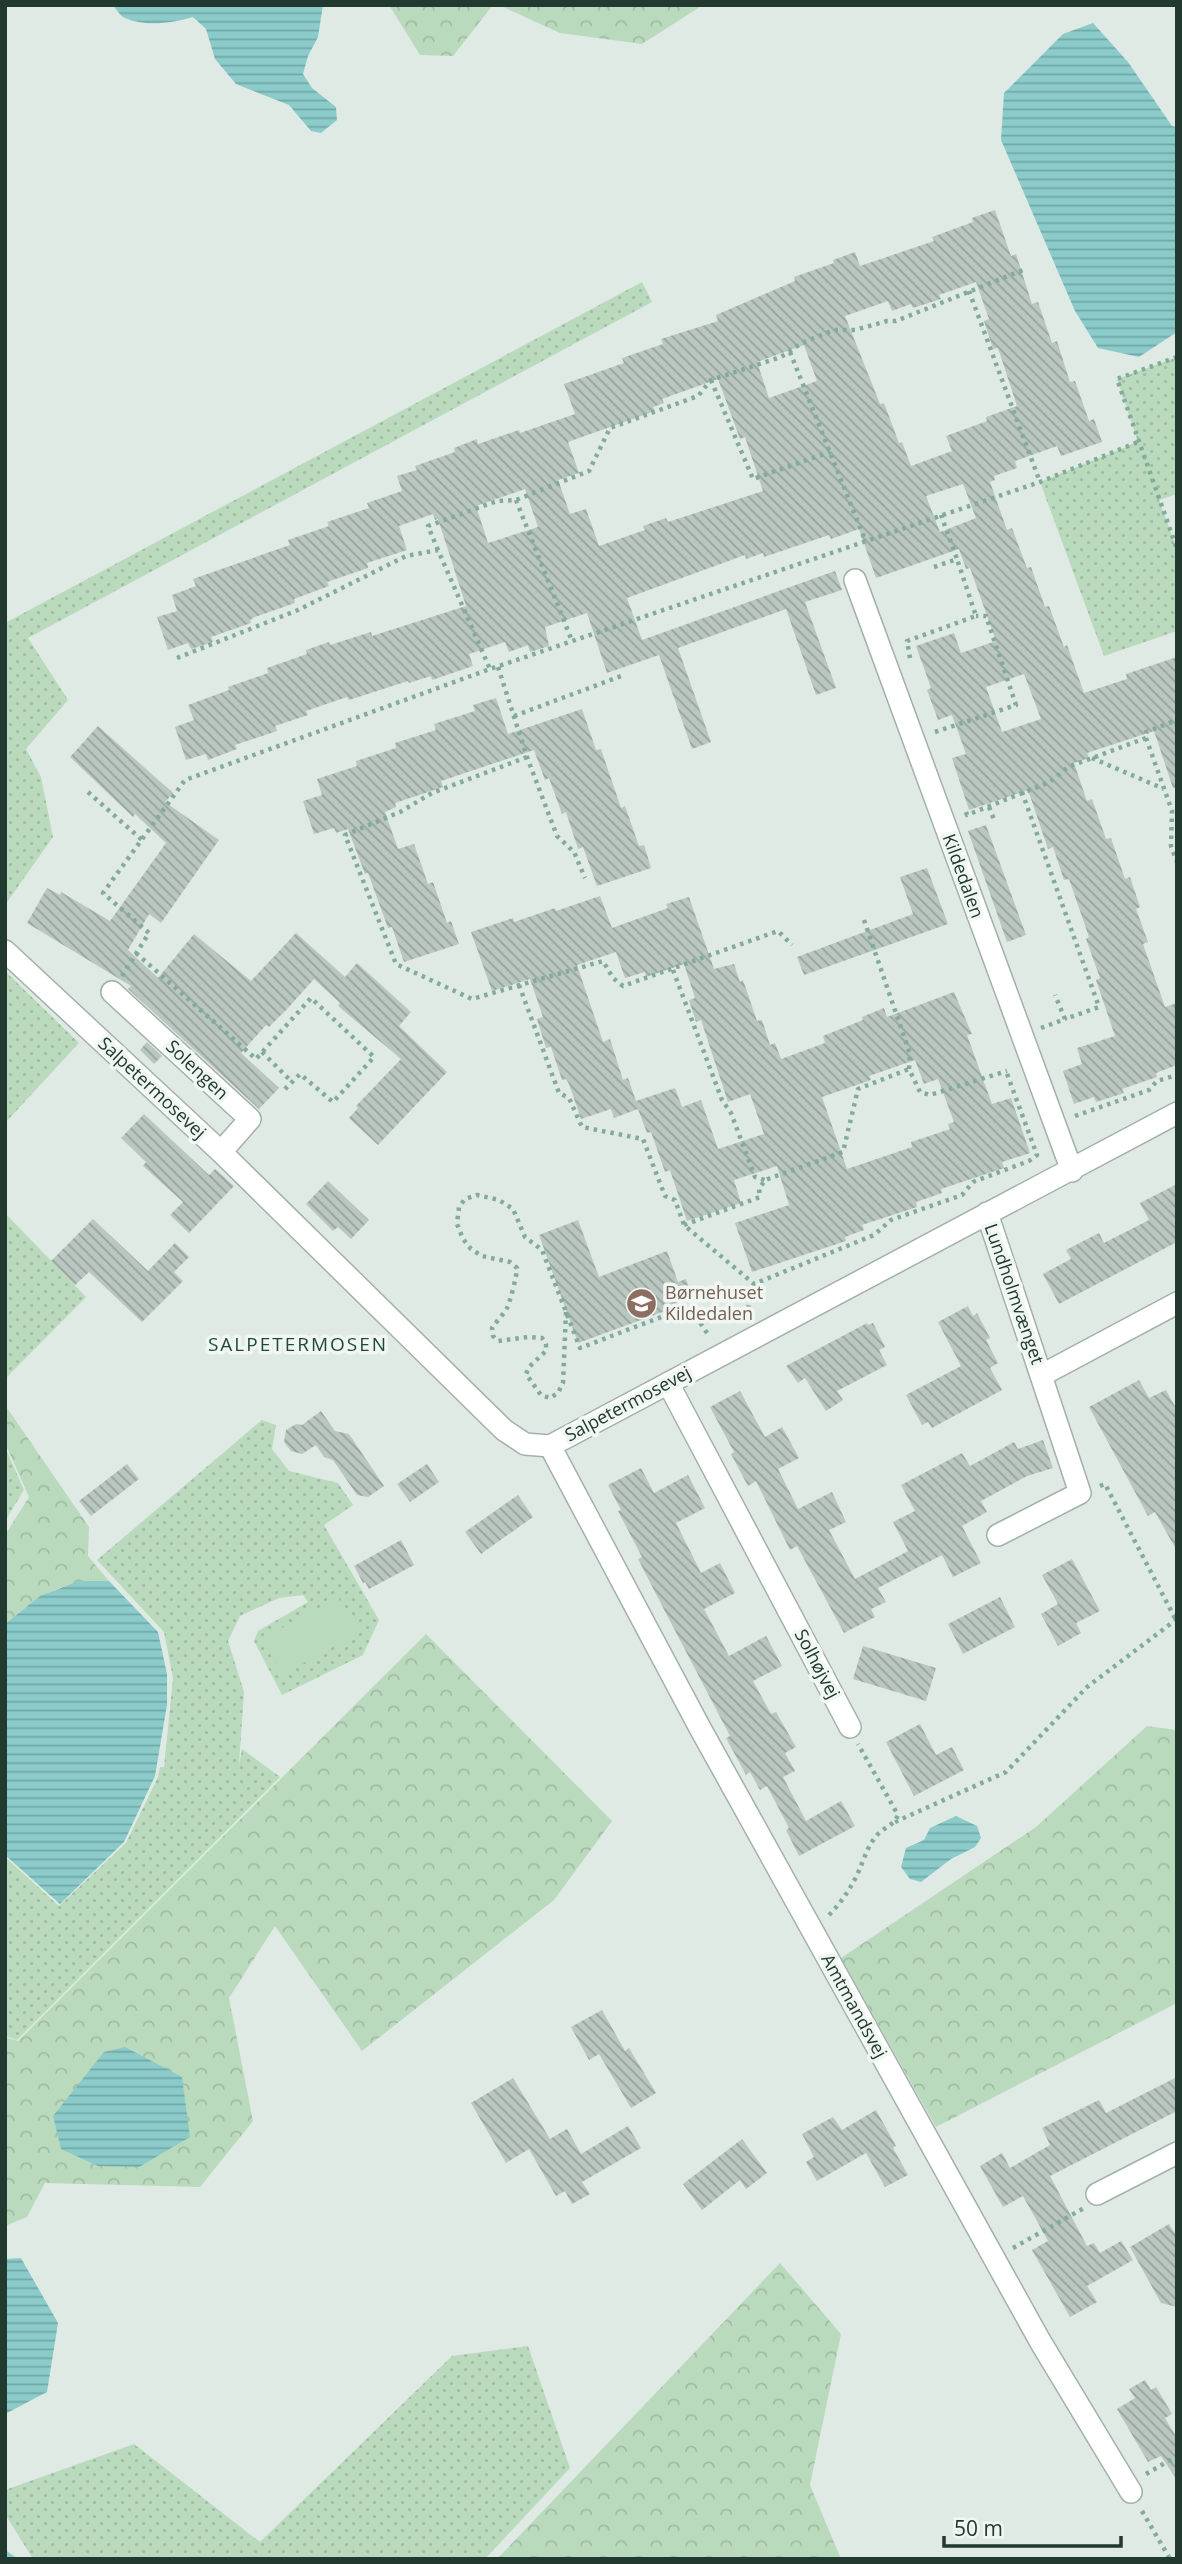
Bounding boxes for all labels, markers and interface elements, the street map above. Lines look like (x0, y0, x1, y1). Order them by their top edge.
street label: Kildedalen (938, 830, 990, 921)
street label: Salpetermosevej (94, 1031, 212, 1144)
street label: Solengen (161, 1034, 234, 1104)
street label: Lundholmvænget (980, 1220, 1050, 1367)
place label: Børnehuset Kildedalen (665, 1280, 763, 1325)
school or university icon: Børnehuset Kildedalen (625, 1286, 659, 1320)
district label: SALPETERMOSEN (208, 1331, 388, 1357)
street label: Salpetermosevej (560, 1360, 695, 1446)
street label: Solhøjvej (790, 1625, 846, 1702)
street label: Amtmandsvej (816, 1949, 893, 2062)
scale bar (944, 2504, 1121, 2548)
text: 50 m (954, 2514, 1003, 2542)

